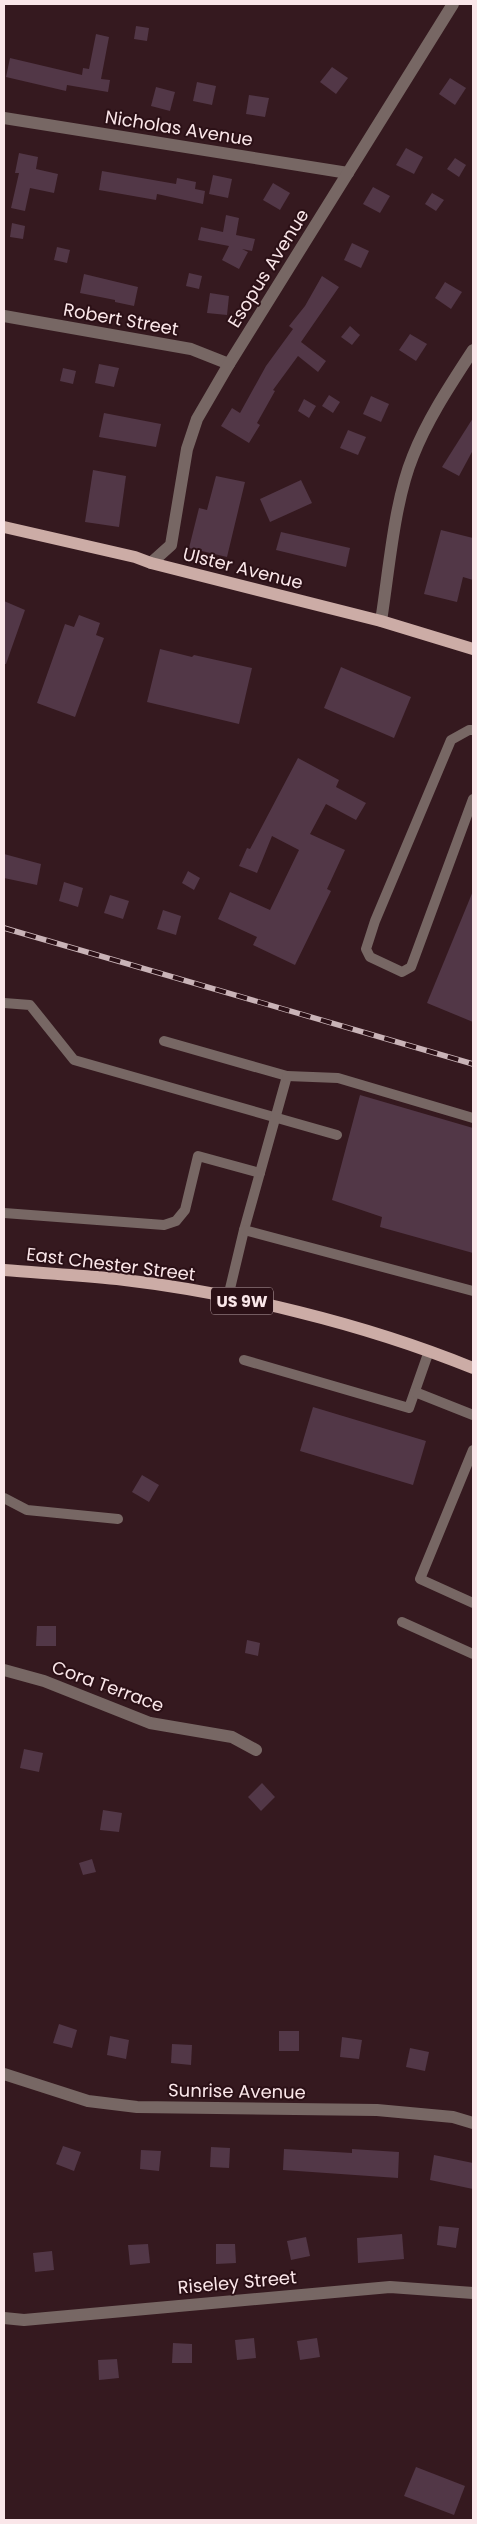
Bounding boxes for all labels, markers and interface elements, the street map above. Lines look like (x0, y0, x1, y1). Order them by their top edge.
street label: Nicholas Avenue (103, 104, 255, 152)
street label: Esopus Avenue (221, 204, 315, 332)
street label: Robert Street (61, 297, 181, 341)
street label: Ulster Avenue (180, 541, 306, 595)
street label: East Chester Street (25, 1241, 197, 1287)
road number: US 9W (211, 1288, 273, 1314)
street label: Cora Terrace (48, 1654, 168, 1718)
street label: Sunrise Avenue (168, 2077, 306, 2105)
street label: Riseley Street (177, 2264, 297, 2300)

